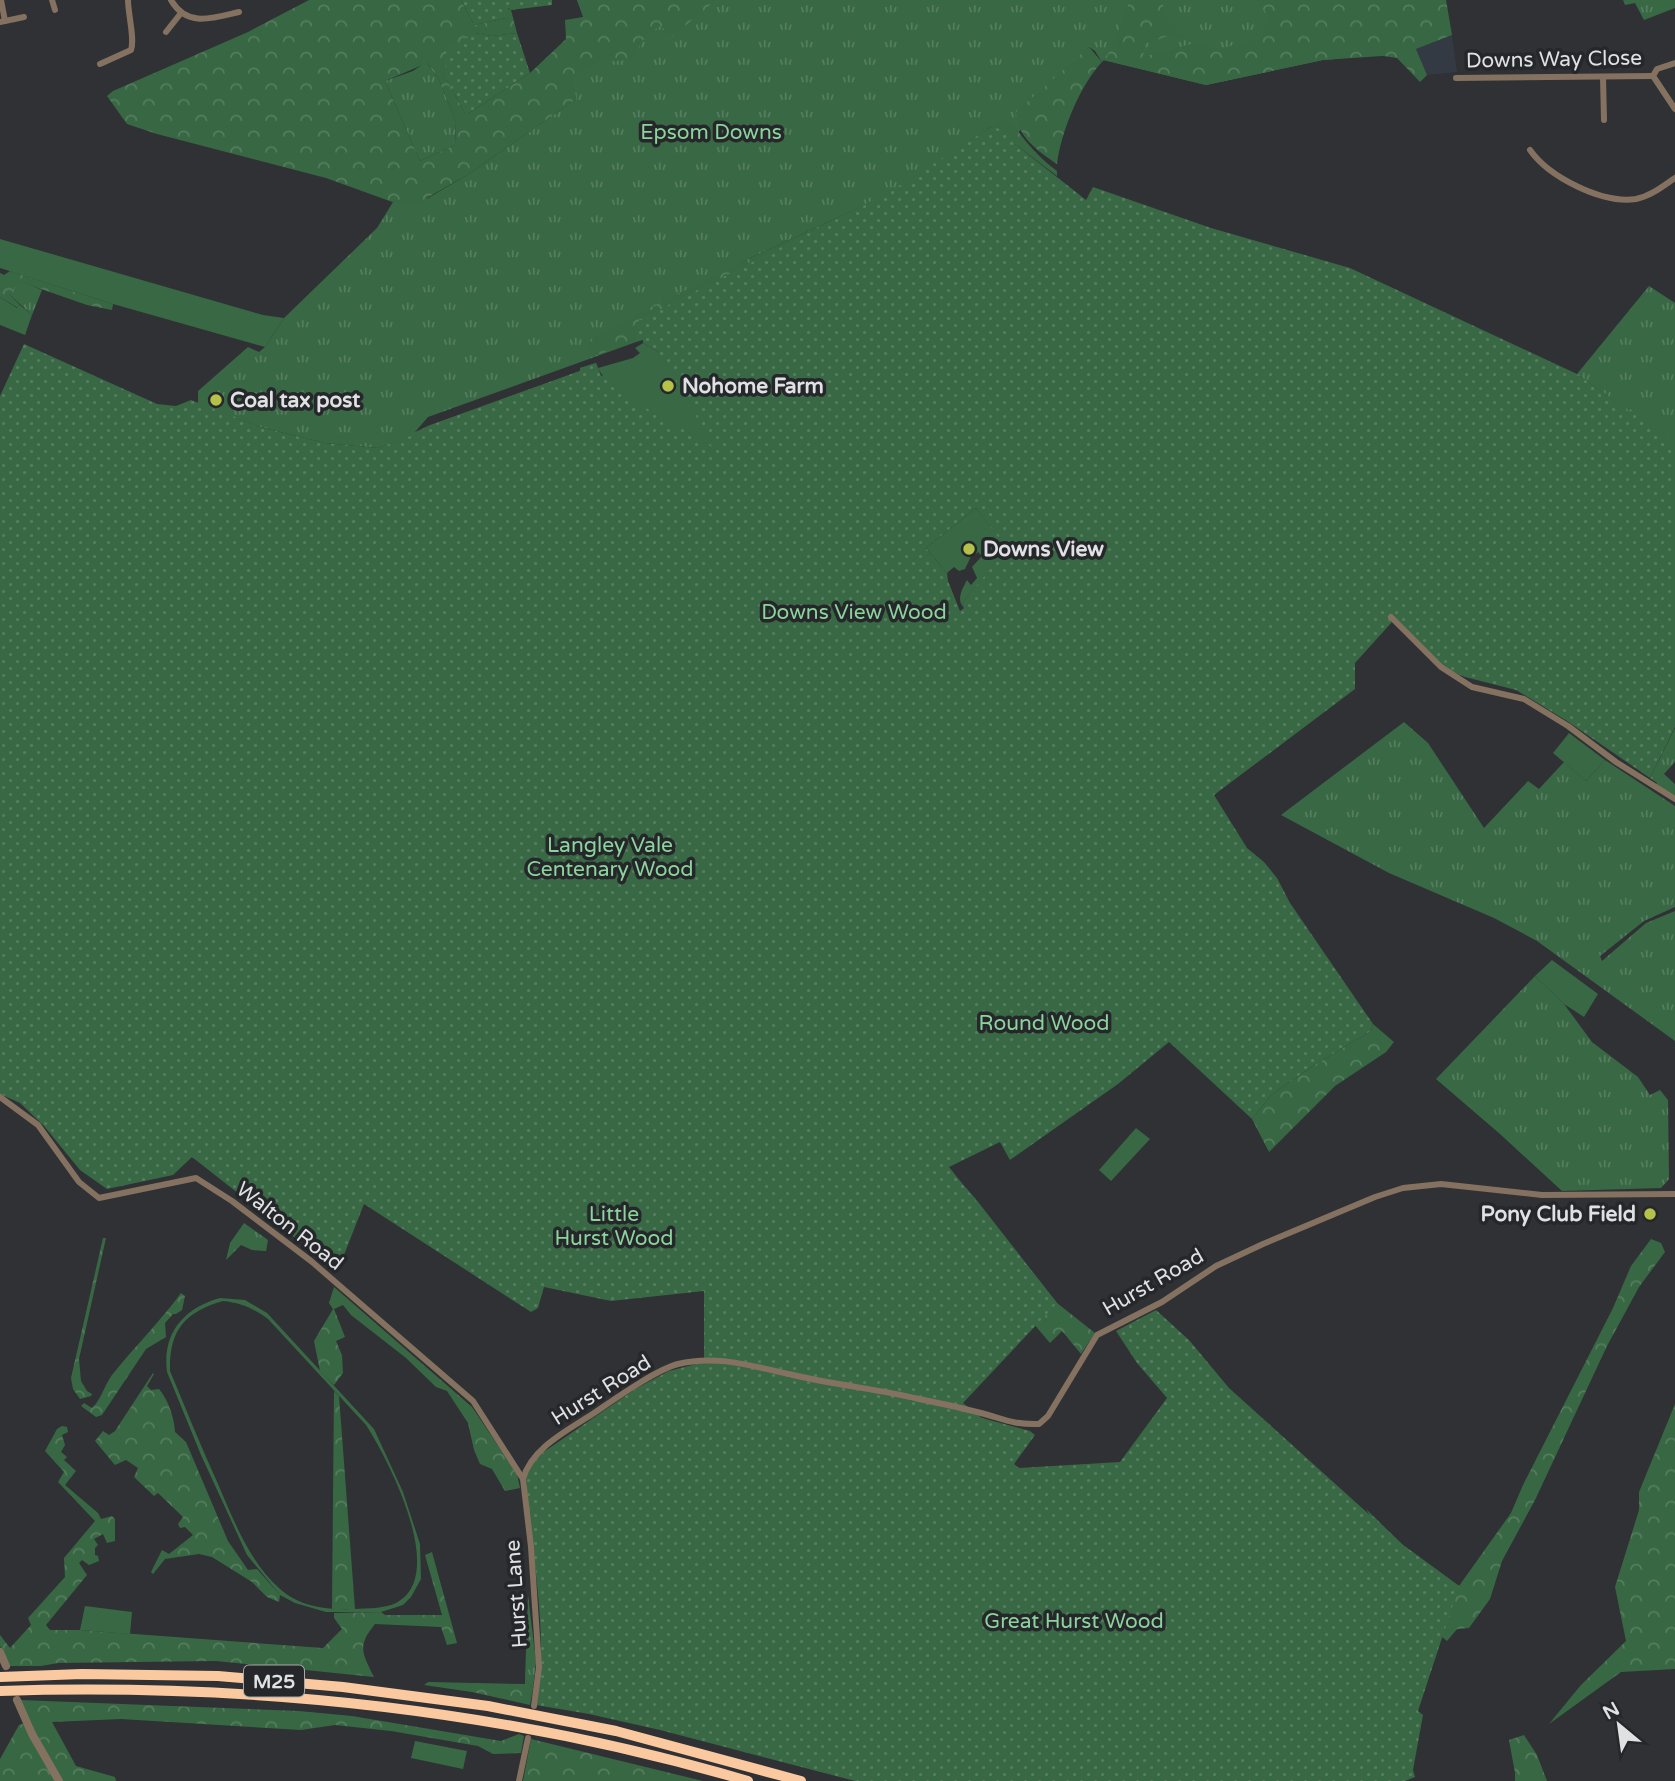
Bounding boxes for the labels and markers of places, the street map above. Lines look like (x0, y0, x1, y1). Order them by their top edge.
place label: Nohome Farm (682, 374, 824, 399)
marker: Nohome Farm (660, 378, 676, 394)
place label: Coal tax post (230, 388, 360, 413)
marker: Coal tax post (208, 392, 224, 408)
place label: Downs View (983, 537, 1104, 562)
marker: Downs View (961, 541, 977, 557)
place label: Pony Club Field (1481, 1202, 1636, 1227)
marker: Pony Club Field (1642, 1206, 1658, 1222)

